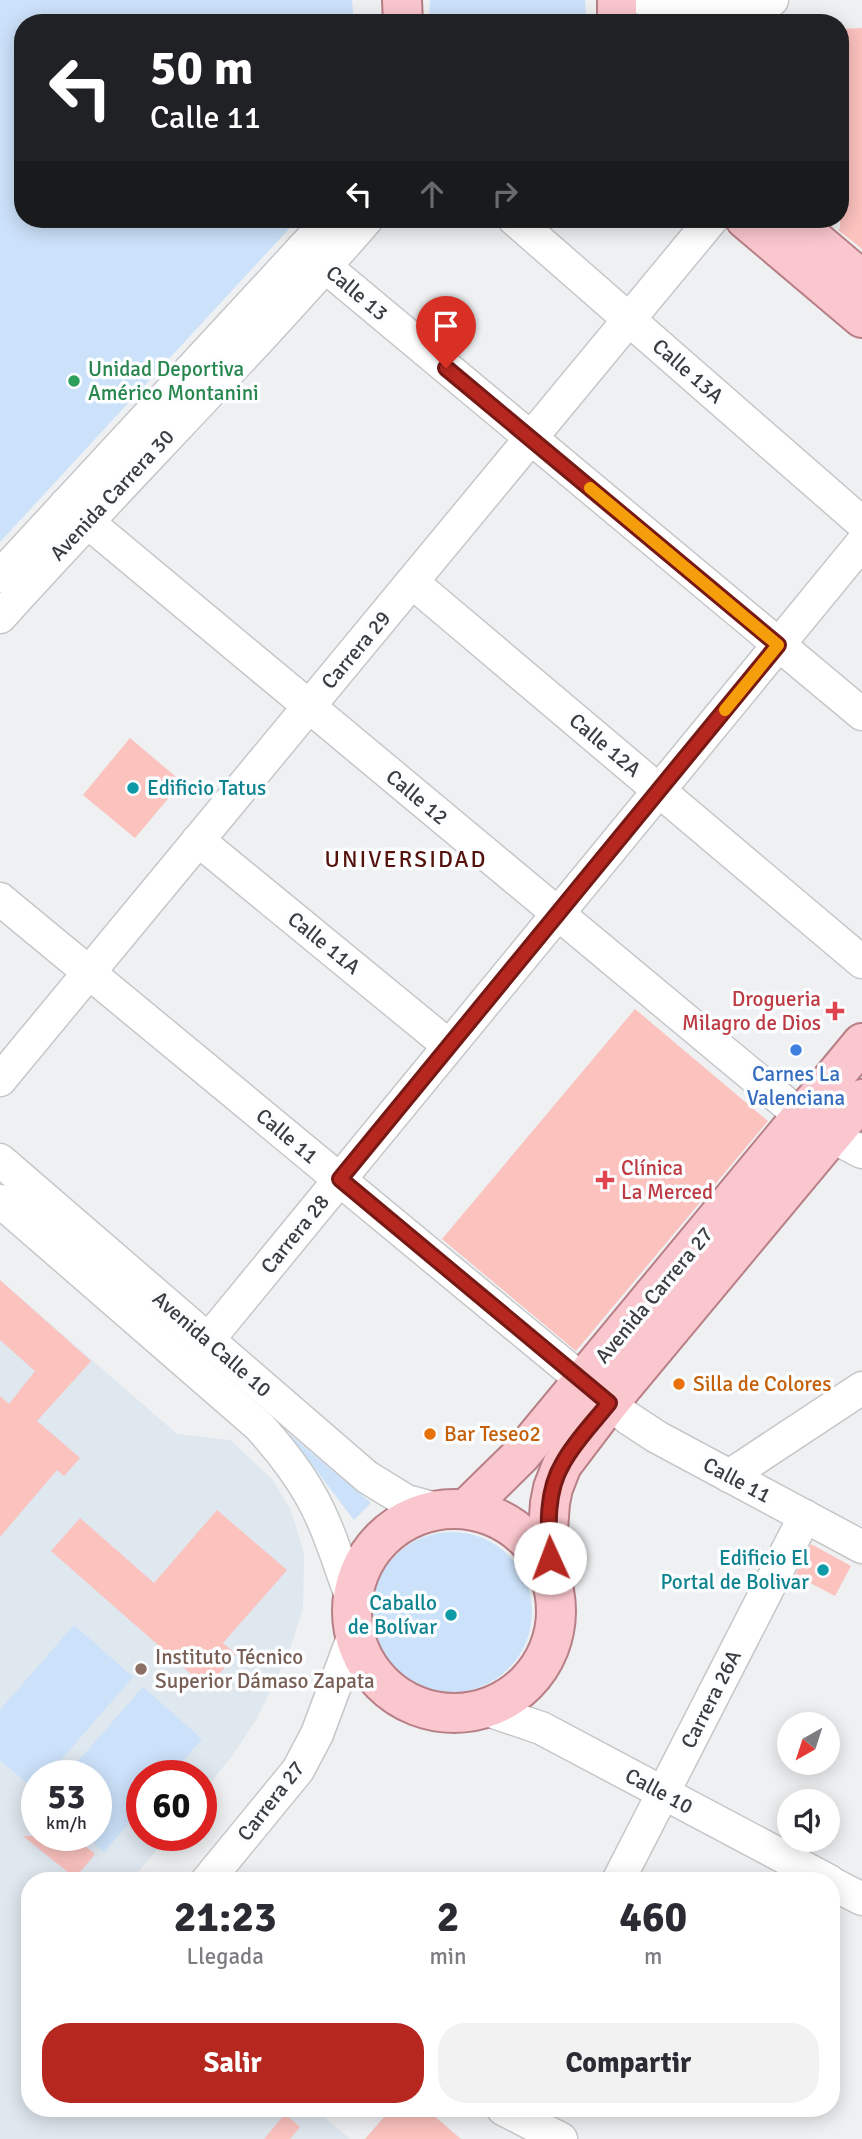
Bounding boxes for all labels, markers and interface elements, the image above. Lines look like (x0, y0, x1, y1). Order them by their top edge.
text: 50 m (150, 38, 253, 98)
icon: left (35, 42, 126, 133)
text: Calle 11 (150, 98, 261, 137)
icon: left (340, 175, 378, 213)
icon: ahead (413, 175, 451, 213)
icon: right (486, 175, 524, 213)
street label: Calle 13 (321, 260, 393, 326)
pin (416, 296, 476, 368)
icon: arrive (427, 307, 465, 345)
street label: Calle 13A (647, 333, 729, 409)
place label: Unidad Deportiva Américo Montanini (88, 356, 259, 406)
marker: Unidad Deportiva Américo Montanini (66, 373, 82, 389)
street label: Avenida Carrera 30 (44, 424, 180, 566)
street label: Carrera 29 (316, 606, 396, 694)
street label: Calle 12A (564, 707, 646, 783)
street label: Calle 12 (381, 764, 453, 830)
place label: Edificio Tatus (147, 775, 266, 801)
marker: Edificio Tatus (125, 780, 141, 796)
district label: UNIVERSIDAD (325, 845, 487, 874)
street label: Calle 11A (283, 906, 366, 980)
place label: Drogueria Milagro de Dios (682, 986, 821, 1036)
marker: Drogueria Milagro de Dios (827, 1003, 843, 1019)
marker: Carnes La Valenciana (788, 1042, 804, 1058)
place label: Carnes La Valenciana (747, 1061, 845, 1111)
street label: Calle 11 (251, 1103, 323, 1169)
place label: Clínica La Merced (621, 1155, 713, 1205)
marker: Clínica La Merced (595, 1170, 615, 1190)
street label: Carrera 28 (255, 1189, 335, 1279)
street label: Avenida Carrera 27 (589, 1221, 719, 1369)
street label: Avenida Calle 10 (147, 1285, 277, 1403)
place label: Silla de Colores (693, 1371, 831, 1397)
marker: Silla de Colores (671, 1376, 687, 1392)
place label: Bar Teseo2 (444, 1421, 541, 1447)
marker: Bar Teseo2 (422, 1426, 438, 1442)
street label: Calle 11 (699, 1451, 775, 1509)
position arrow (513, 1521, 587, 1595)
place label: Edificio El Portal de Bolivar (660, 1545, 809, 1595)
marker: Edificio El Portal de Bolivar (815, 1562, 831, 1578)
place label: Caballo de Bolívar (348, 1590, 437, 1640)
marker: Caballo de Bolívar (443, 1607, 459, 1623)
place label: Instituto Técnico Superior Dámaso Zapata (155, 1644, 375, 1694)
street label: Carrera 26A (675, 1645, 747, 1753)
marker: Instituto Técnico Superior Dámaso Zapata (133, 1661, 149, 1677)
north arrow (777, 1712, 840, 1774)
map controls (777, 1712, 840, 1852)
street label: Carrera 27 (232, 1756, 310, 1846)
speed limit sign: 60 (126, 1760, 217, 1851)
street label: Calle 10 (621, 1762, 697, 1820)
text: 53 (48, 1775, 85, 1818)
button: sound (777, 1789, 840, 1852)
text: km/h (46, 1812, 87, 1834)
text: 21:23 (174, 1892, 277, 1943)
text: 2 (437, 1892, 459, 1943)
text: 460 (619, 1892, 687, 1943)
text: Llegada (187, 1942, 264, 1971)
text: min (429, 1942, 467, 1971)
text: m (644, 1942, 662, 1971)
button: Salir (42, 2023, 424, 2103)
button: Compartir (438, 2023, 819, 2103)

